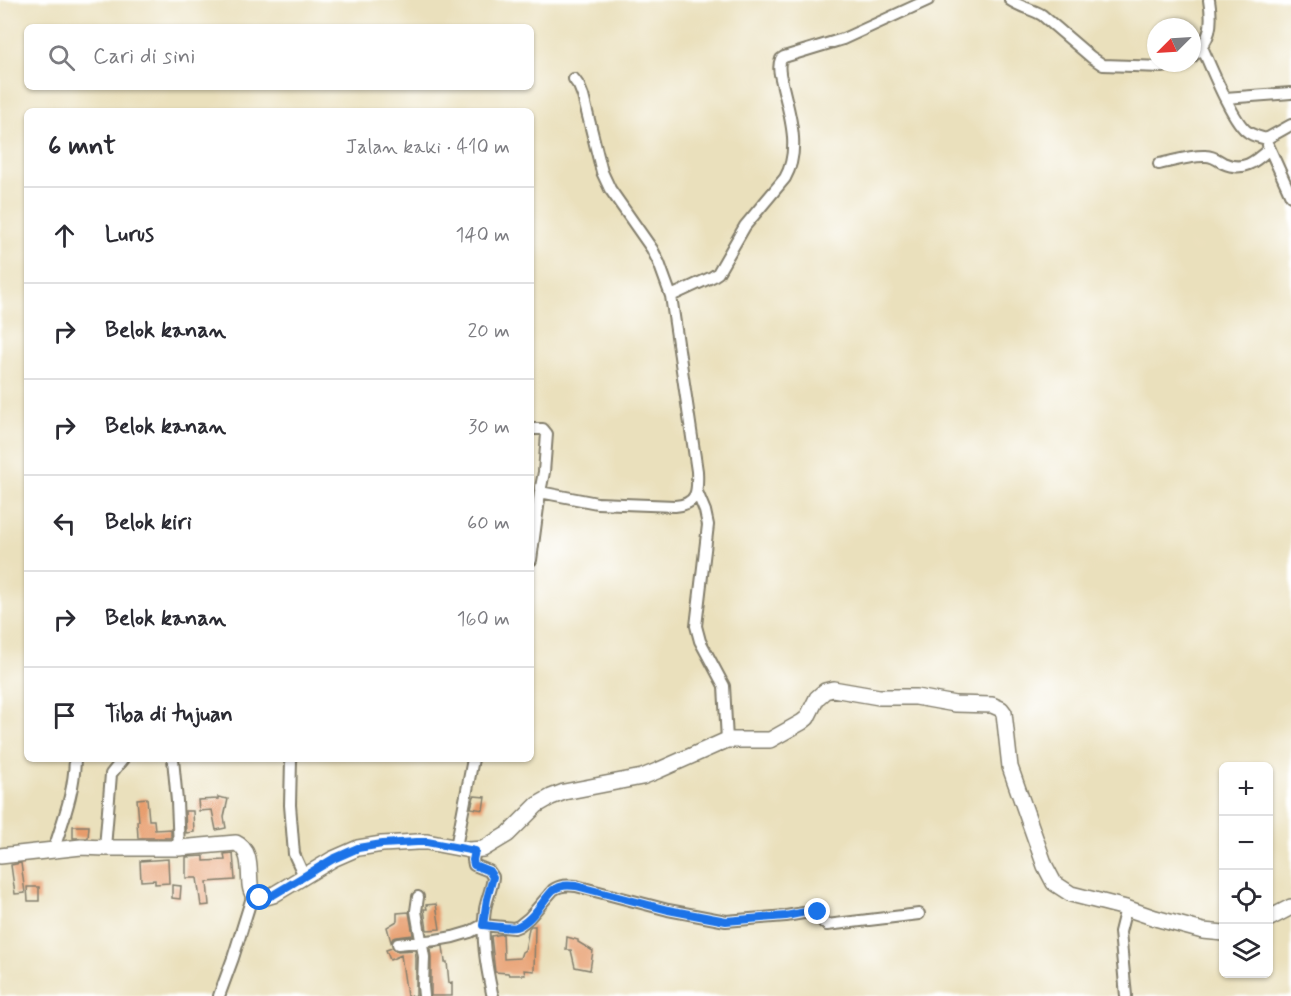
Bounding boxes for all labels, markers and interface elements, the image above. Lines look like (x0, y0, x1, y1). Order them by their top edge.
north arrow (1147, 18, 1201, 72)
search box (24, 24, 534, 90)
icon: search (45, 41, 78, 74)
text: Cari di sini (93, 43, 195, 71)
text: 6 mnt (48, 130, 116, 164)
text: Jalan kaki · 410 m (346, 134, 510, 161)
icon: ahead (48, 219, 81, 252)
text: Lurus (105, 221, 154, 249)
text: 140 m (456, 222, 510, 249)
icon: right (48, 315, 81, 348)
text: Belok kanan (105, 317, 226, 345)
text: 20 m (467, 318, 510, 345)
icon: right (48, 411, 81, 444)
text: Belok kanan (105, 413, 226, 441)
text: 30 m (468, 414, 510, 441)
icon: left (48, 507, 81, 540)
text: Belok kiri (105, 509, 192, 537)
text: 60 m (467, 510, 510, 537)
icon: right (48, 603, 81, 636)
text: Belok kanan (105, 605, 226, 633)
text: 160 m (457, 606, 510, 633)
icon: arrive (48, 699, 81, 732)
text: Tiba di tujuan (105, 701, 233, 729)
map controls (1219, 762, 1273, 978)
button: + (1219, 762, 1273, 816)
button: − (1219, 816, 1273, 870)
button: locate (1219, 870, 1273, 924)
route start (246, 884, 272, 910)
route end (804, 898, 830, 924)
button: layers (1219, 924, 1273, 978)

